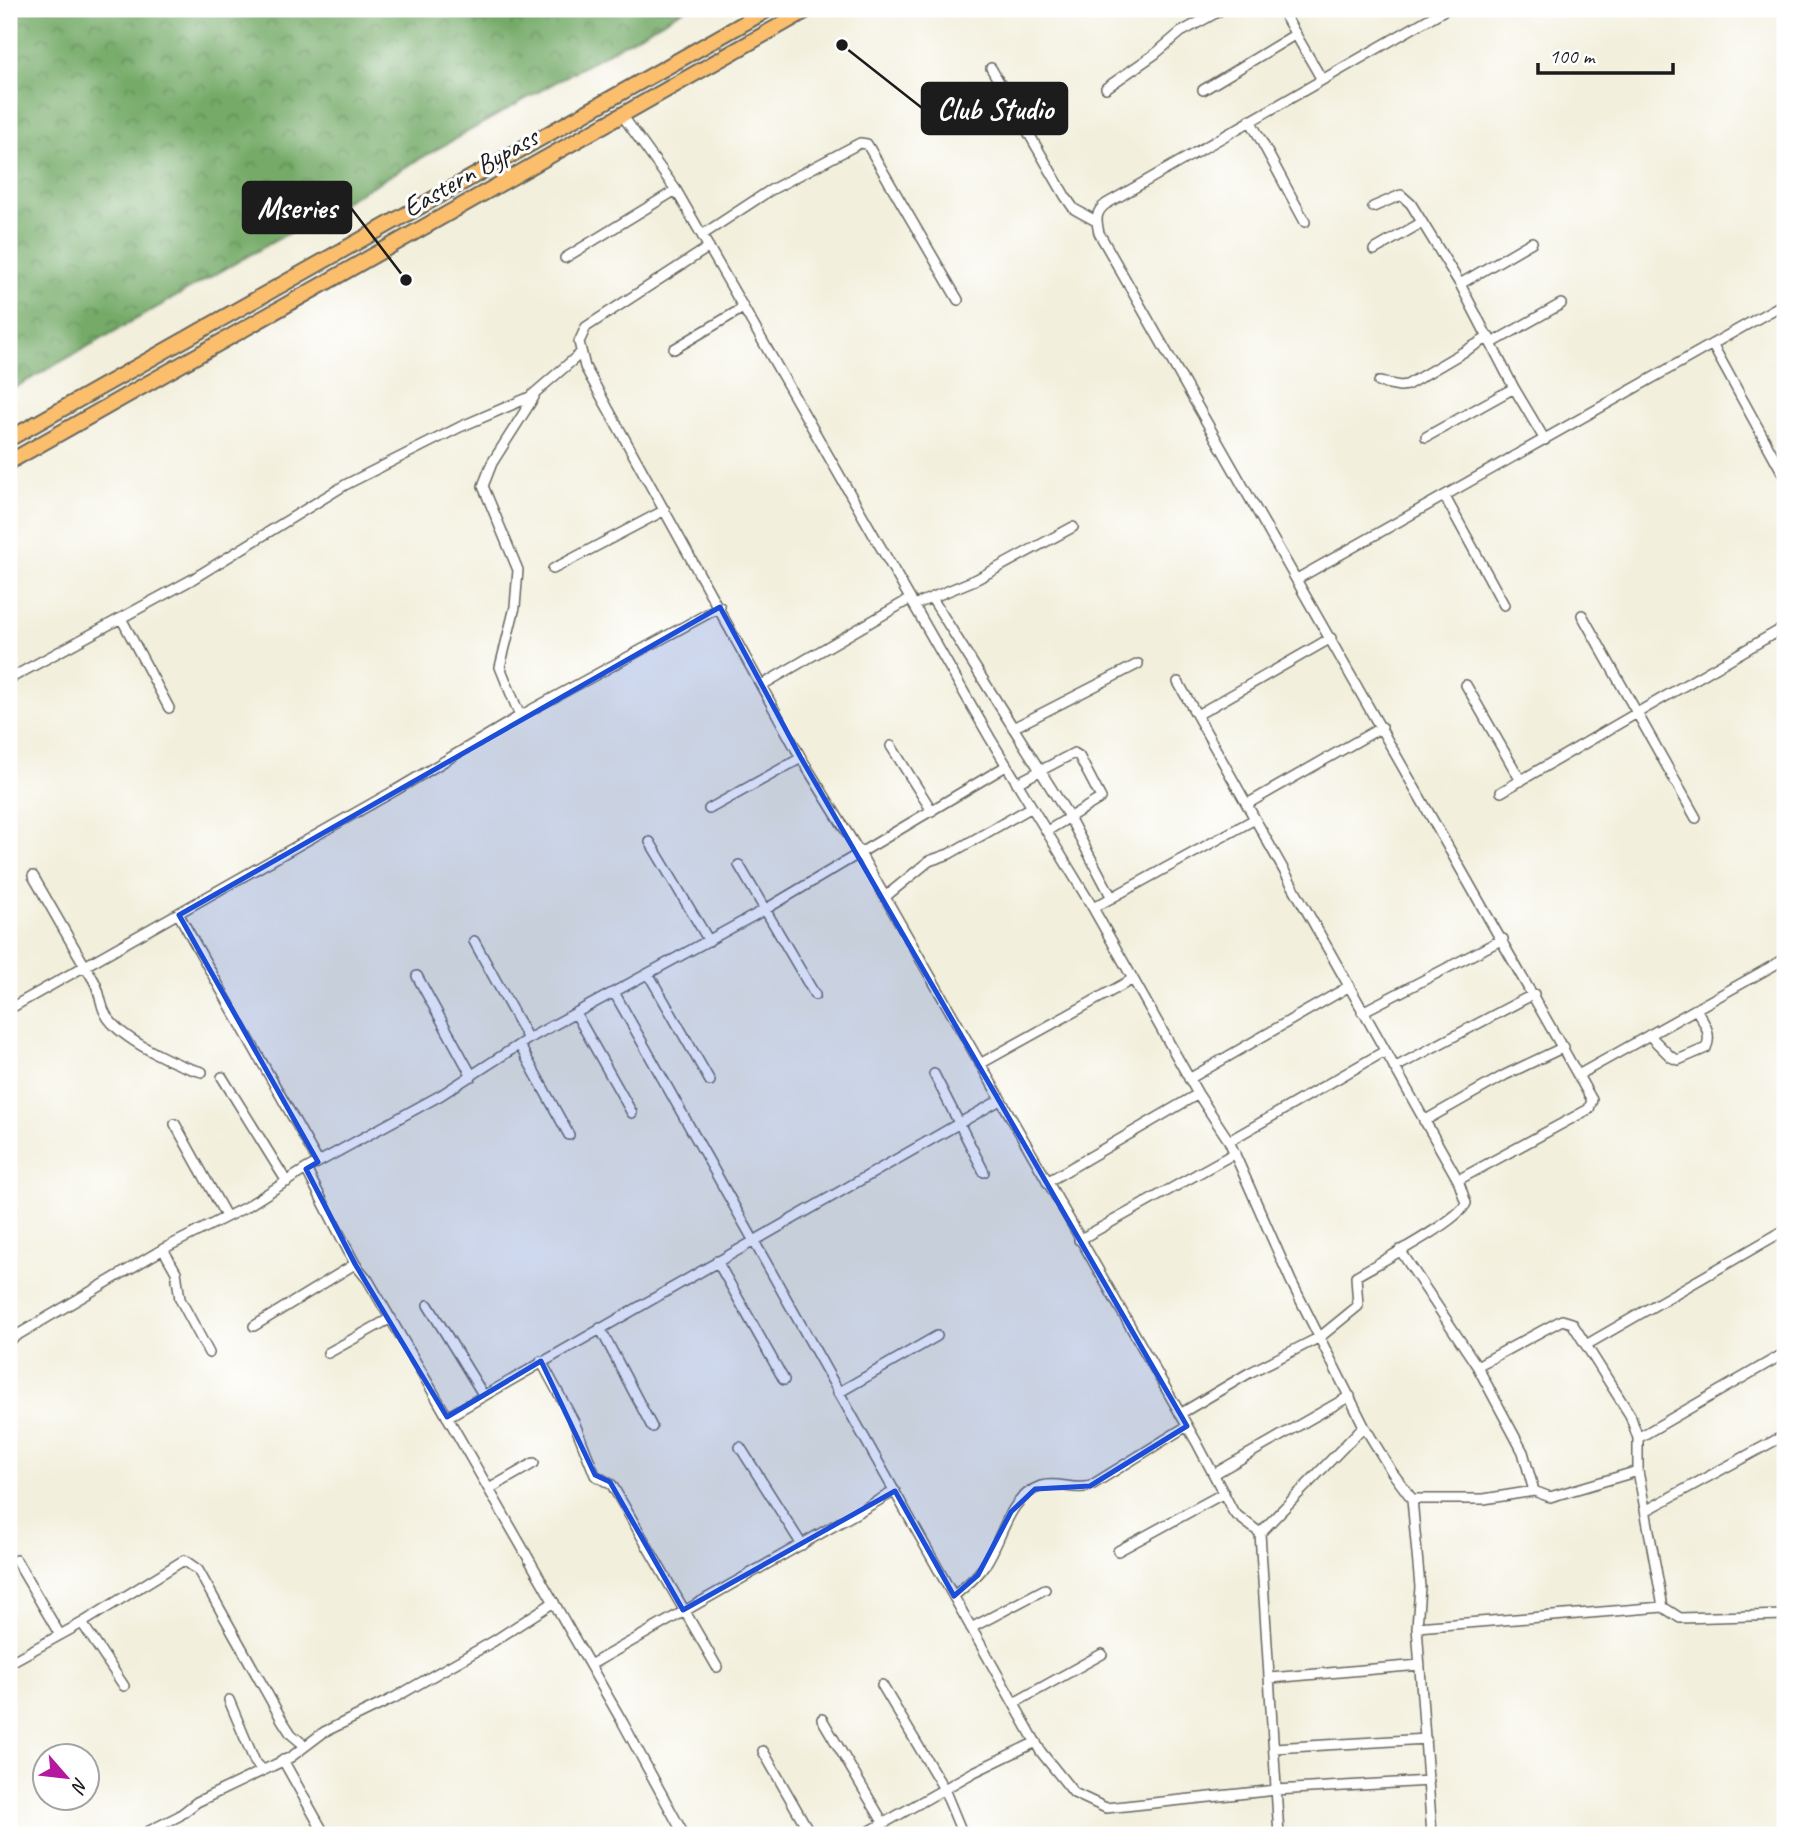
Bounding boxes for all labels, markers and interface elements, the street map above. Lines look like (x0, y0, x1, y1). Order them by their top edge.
scale bar (1538, 32, 1673, 76)
text: 100 m (1549, 43, 1596, 69)
callout: Club Studio (922, 83, 1067, 134)
text: Club Studio (937, 90, 1055, 128)
street label: Eastern Bypass (396, 118, 546, 225)
callout: Mseries (243, 182, 351, 233)
text: Mseries (257, 189, 340, 227)
north arrow (32, 1742, 102, 1812)
text: N (65, 1774, 93, 1798)

